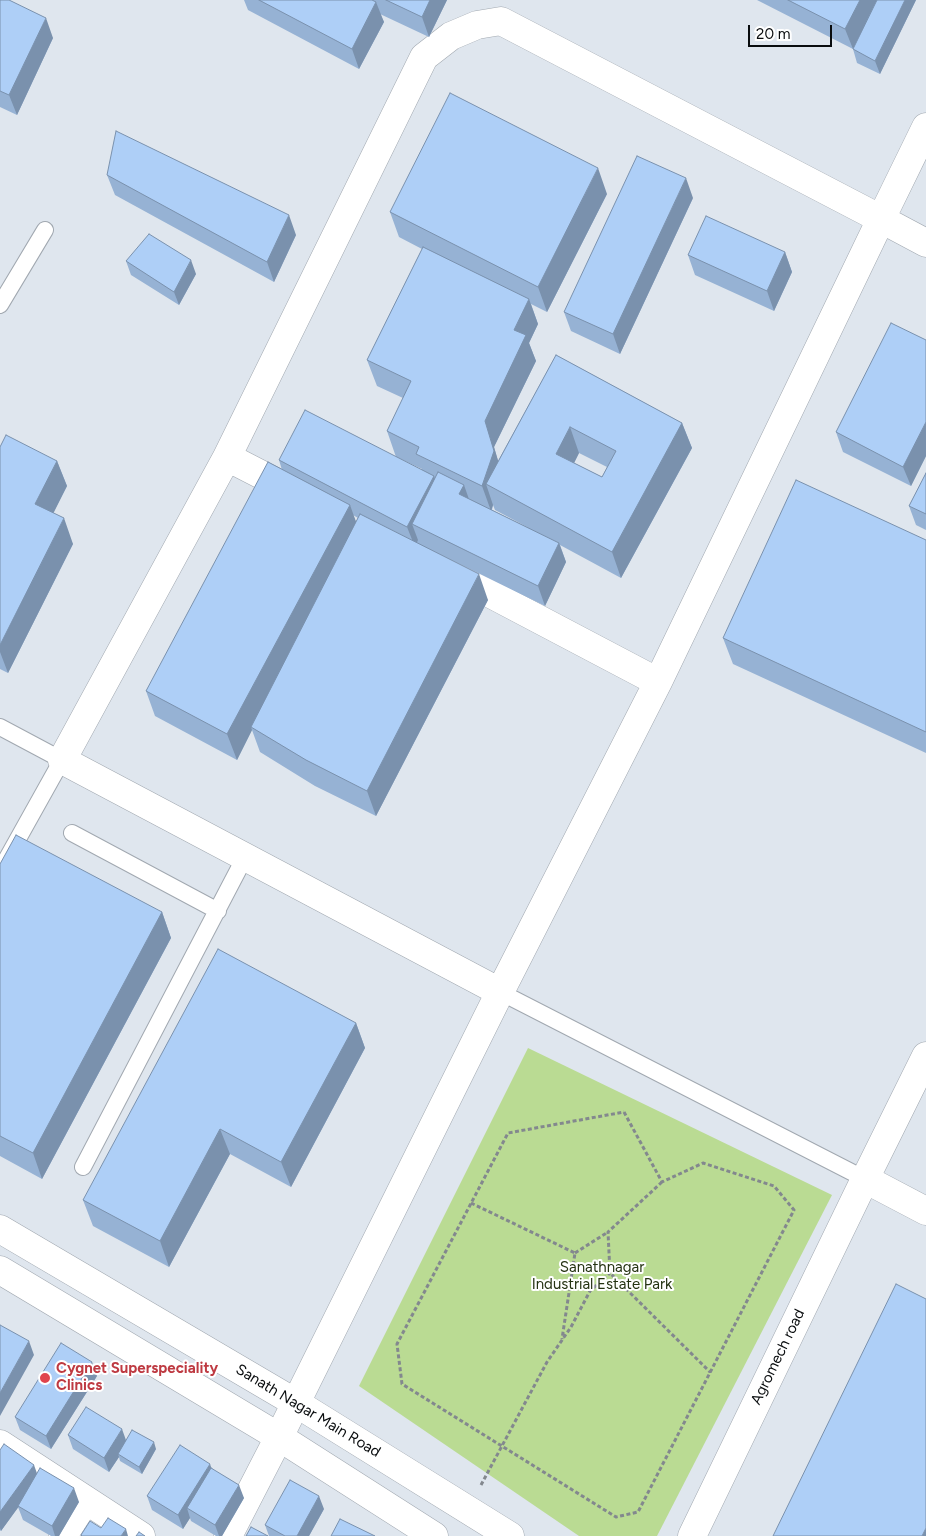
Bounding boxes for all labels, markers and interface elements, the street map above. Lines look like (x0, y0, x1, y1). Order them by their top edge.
scale bar (751, 15, 835, 47)
text: 20 m (756, 25, 790, 43)
park label: Sanathnagar Industrial Estate Park (532, 1259, 672, 1294)
street label: Agromech road (747, 1306, 809, 1408)
place label: Cygnet Superspeciality Clinics (56, 1360, 218, 1395)
street label: Sanath Nagar Main Road (232, 1361, 384, 1461)
marker: Cygnet Superspeciality Clinics (38, 1371, 52, 1385)

